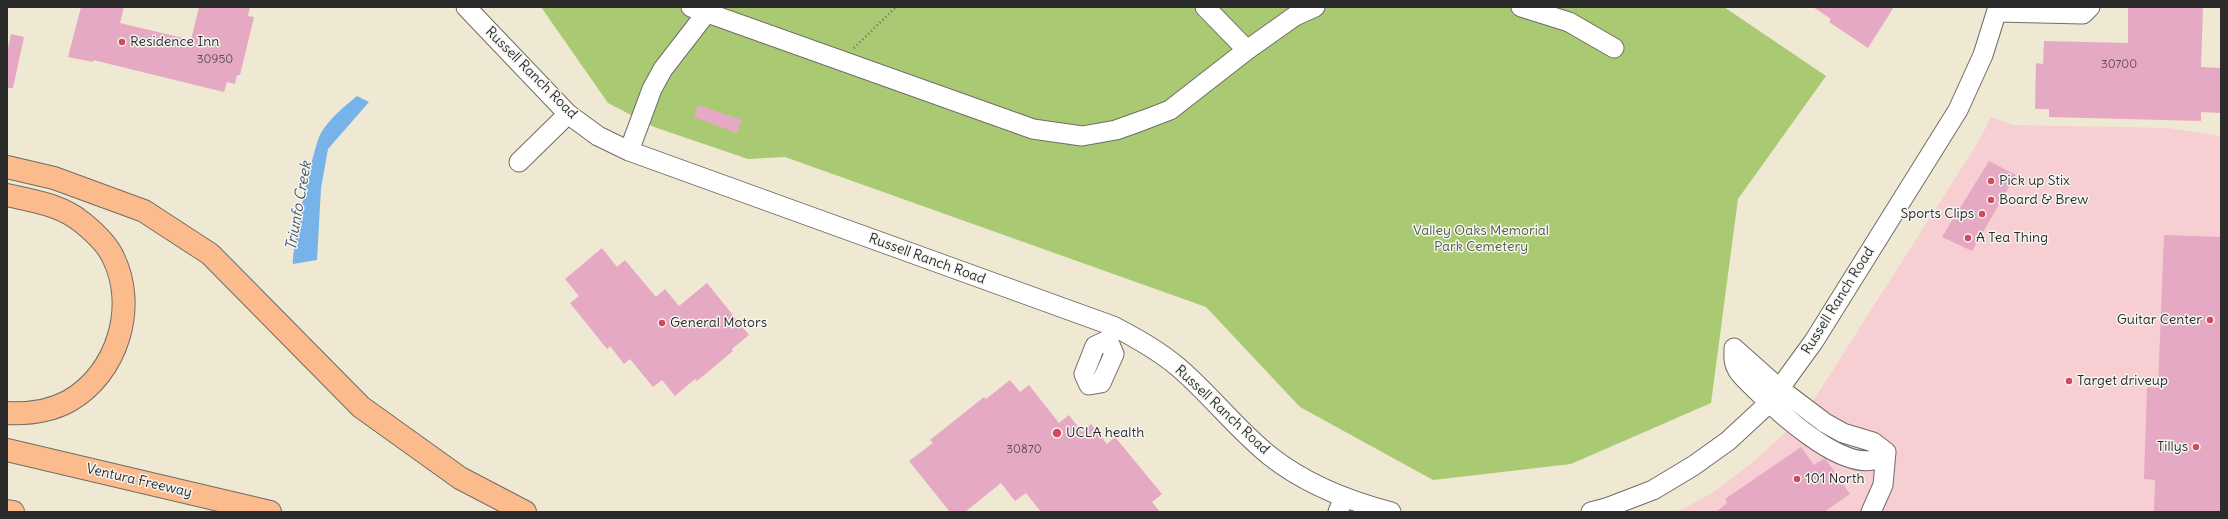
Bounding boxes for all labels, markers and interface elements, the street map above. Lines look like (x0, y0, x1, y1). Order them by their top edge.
street label: Russell Ranch Road (482, 24, 580, 122)
place label: Residence Inn (130, 34, 219, 50)
marker: Residence Inn (117, 37, 127, 47)
house number: 30950 (197, 53, 233, 67)
house number: 30700 (2101, 58, 2137, 72)
water label: Triunfo Creek (282, 160, 316, 252)
place label: Pick up Stix (1999, 173, 2070, 189)
marker: Pick up Stix (1986, 176, 1996, 186)
place label: Board & Brew (1999, 192, 2088, 208)
marker: Board & Brew (1986, 195, 1996, 205)
place label: Sports Clips (1900, 206, 1974, 222)
marker: Sports Clips (1977, 209, 1987, 219)
park label: Valley Oaks Memorial Park Cemetery (1413, 223, 1549, 256)
street label: Russell Ranch Road (866, 230, 988, 288)
place label: A Tea Thing (1976, 230, 2048, 246)
marker: A Tea Thing (1963, 233, 1973, 243)
street label: Russell Ranch Road (1798, 244, 1878, 358)
place label: Guitar Center (2117, 312, 2202, 328)
place label: General Motors (670, 315, 767, 331)
marker: Guitar Center (2205, 315, 2215, 325)
marker: General Motors (657, 318, 667, 328)
street label: Russell Ranch Road (1171, 362, 1273, 458)
place label: Target driveup (2077, 373, 2168, 389)
marker: Target driveup (2064, 376, 2074, 386)
place label: UCLA health (1066, 425, 1144, 441)
marker: UCLA health (1051, 427, 1063, 439)
place label: Tillys (2157, 439, 2188, 455)
marker: Tillys (2191, 442, 2201, 452)
house number: 30870 (1006, 443, 1042, 457)
street label: Ventura Freeway (84, 461, 194, 501)
place label: 101 North (1805, 471, 1865, 487)
marker: 101 North (1792, 474, 1802, 484)

